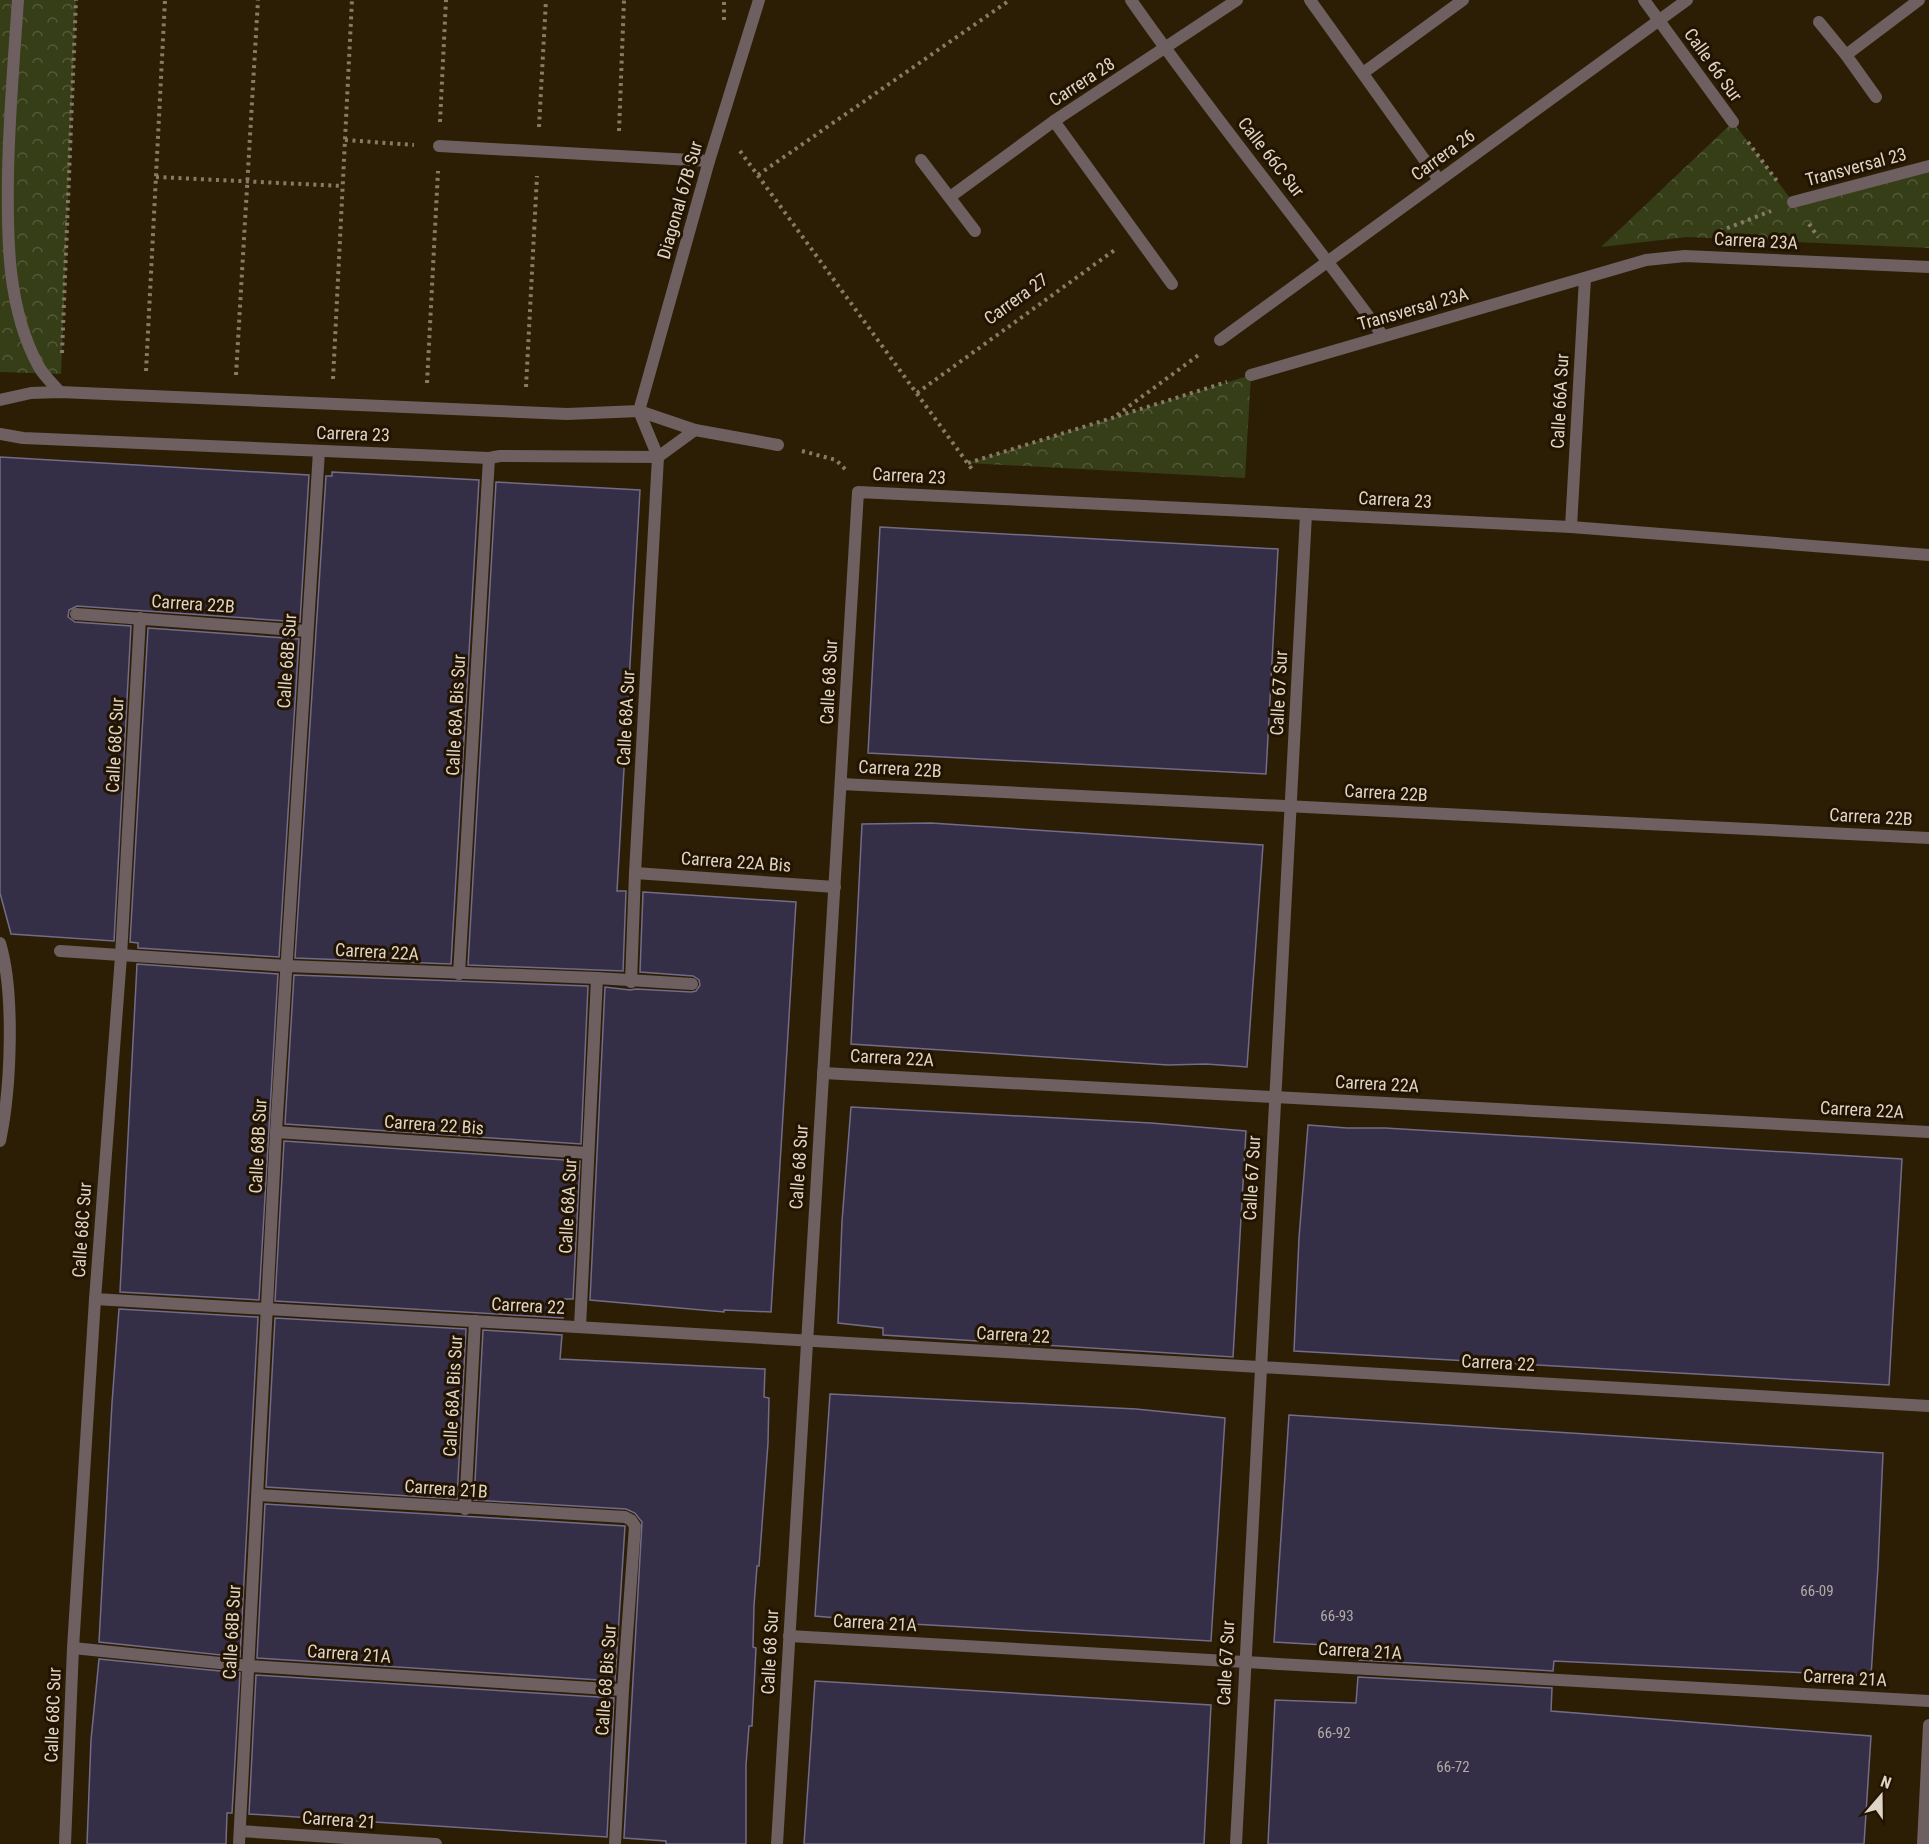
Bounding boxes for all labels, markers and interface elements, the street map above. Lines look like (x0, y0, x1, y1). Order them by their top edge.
street label: Calle 66 Sur (1680, 24, 1747, 106)
street label: Carrera 28 (1045, 53, 1118, 110)
street label: Calle 66C Sur (1234, 113, 1309, 201)
street label: Carrera 26 (1407, 124, 1479, 185)
street label: Diagonal 67B Sur (653, 138, 707, 261)
street label: Transversal 23 (1803, 143, 1909, 190)
street label: Carrera 23A (1713, 228, 1799, 253)
street label: Carrera 27 (980, 268, 1052, 329)
street label: Transversal 23A (1355, 283, 1471, 334)
street label: Calle 66A Sur (1547, 352, 1573, 449)
street label: Carrera 23 (316, 422, 390, 445)
street label: Carrera 23 (872, 463, 946, 488)
street label: Carrera 23 (1358, 487, 1432, 512)
street label: Carrera 22B (151, 590, 235, 617)
street label: Calle 68B Sur (273, 612, 300, 709)
street label: Calle 68 Sur (816, 638, 841, 725)
street label: Calle 67 Sur (1266, 649, 1291, 736)
street label: Calle 68A Bis Sur (442, 653, 469, 776)
street label: Calle 68A Sur (613, 669, 639, 766)
street label: Calle 68C Sur (102, 696, 128, 793)
street label: Carrera 22B (858, 756, 942, 781)
street label: Carrera 22B (1344, 780, 1428, 805)
street label: Carrera 22B (1829, 804, 1913, 829)
street label: Carrera 22A Bis (680, 847, 792, 876)
street label: Carrera 22A (334, 939, 420, 964)
street label: Carrera 22A (849, 1045, 935, 1070)
street label: Carrera 22A (1334, 1071, 1420, 1096)
street label: Carrera 22A (1819, 1097, 1905, 1122)
street label: Calle 68B Sur (245, 1098, 270, 1194)
street label: Carrera 22 Bis (383, 1111, 485, 1138)
street label: Calle 68 Sur (785, 1123, 812, 1210)
street label: Calle 67 Sur (1239, 1134, 1264, 1221)
street label: Calle 68A Sur (555, 1157, 581, 1254)
street label: Calle 68C Sur (68, 1181, 95, 1278)
street label: Carrera 22 (491, 1293, 565, 1318)
street label: Carrera 22 (976, 1322, 1050, 1347)
street label: Calle 68A Bis Sur (439, 1334, 466, 1457)
street label: Carrera 22 (1461, 1350, 1535, 1375)
street label: Carrera 21B (404, 1475, 488, 1502)
house number: 66-09 (1800, 1582, 1834, 1600)
street label: Calle 68B Sur (219, 1584, 244, 1680)
house number: 66-93 (1320, 1607, 1354, 1625)
street label: Calle 68 Sur (757, 1608, 782, 1695)
street label: Carrera 21A (832, 1610, 918, 1635)
street label: Calle 67 Sur (1213, 1619, 1238, 1706)
street label: Calle 68 Bis Sur (591, 1623, 620, 1736)
street label: Carrera 21A (1317, 1638, 1403, 1663)
street label: Carrera 21A (306, 1640, 392, 1667)
street label: Carrera 21A (1802, 1665, 1888, 1690)
street label: Calle 68C Sur (40, 1666, 65, 1763)
house number: 66-92 (1317, 1724, 1351, 1742)
house number: 66-72 (1436, 1758, 1470, 1776)
north arrow (1851, 1766, 1911, 1826)
text: N (1878, 1772, 1894, 1793)
street label: Carrera 21 (302, 1806, 377, 1833)

